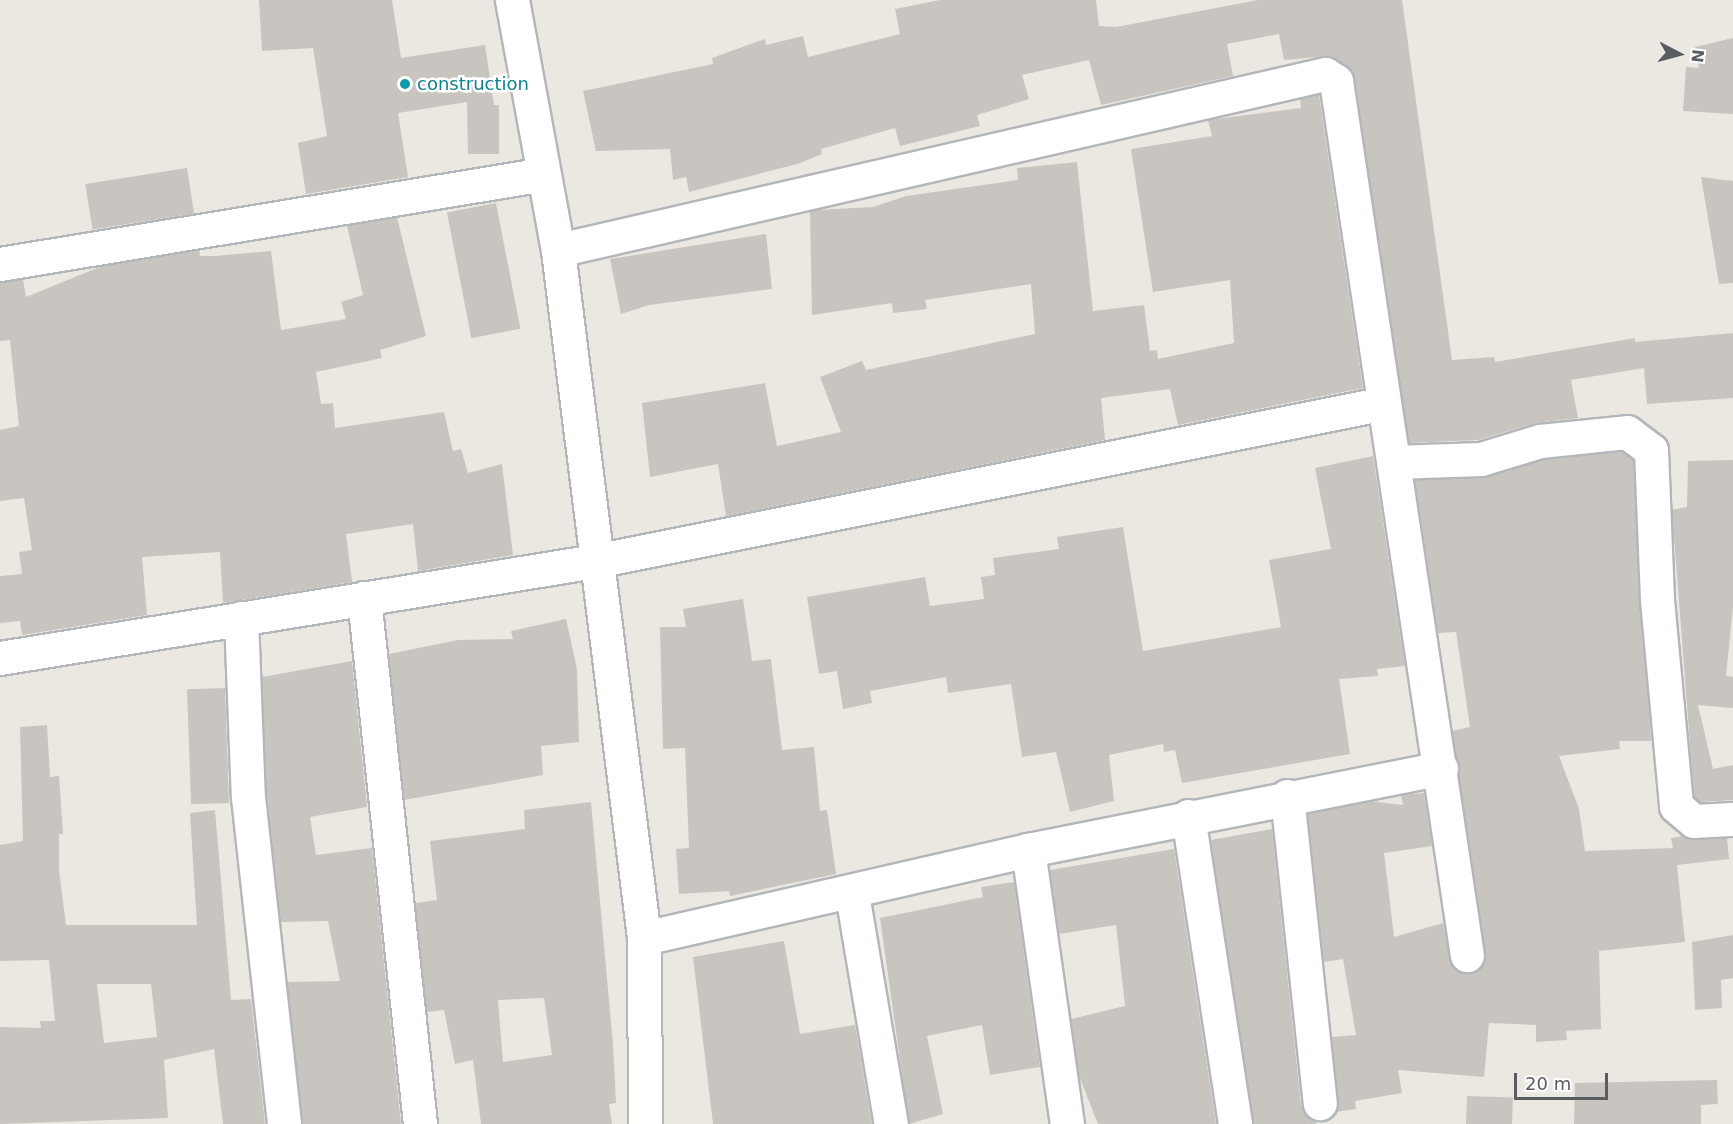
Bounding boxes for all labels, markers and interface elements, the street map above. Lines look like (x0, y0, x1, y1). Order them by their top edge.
north arrow (1649, 24, 1709, 84)
text: N (1687, 48, 1708, 64)
place label: construction (417, 73, 529, 95)
marker: construction (398, 77, 412, 91)
scale bar (1517, 1061, 1612, 1099)
text: 20 m (1525, 1073, 1571, 1094)

